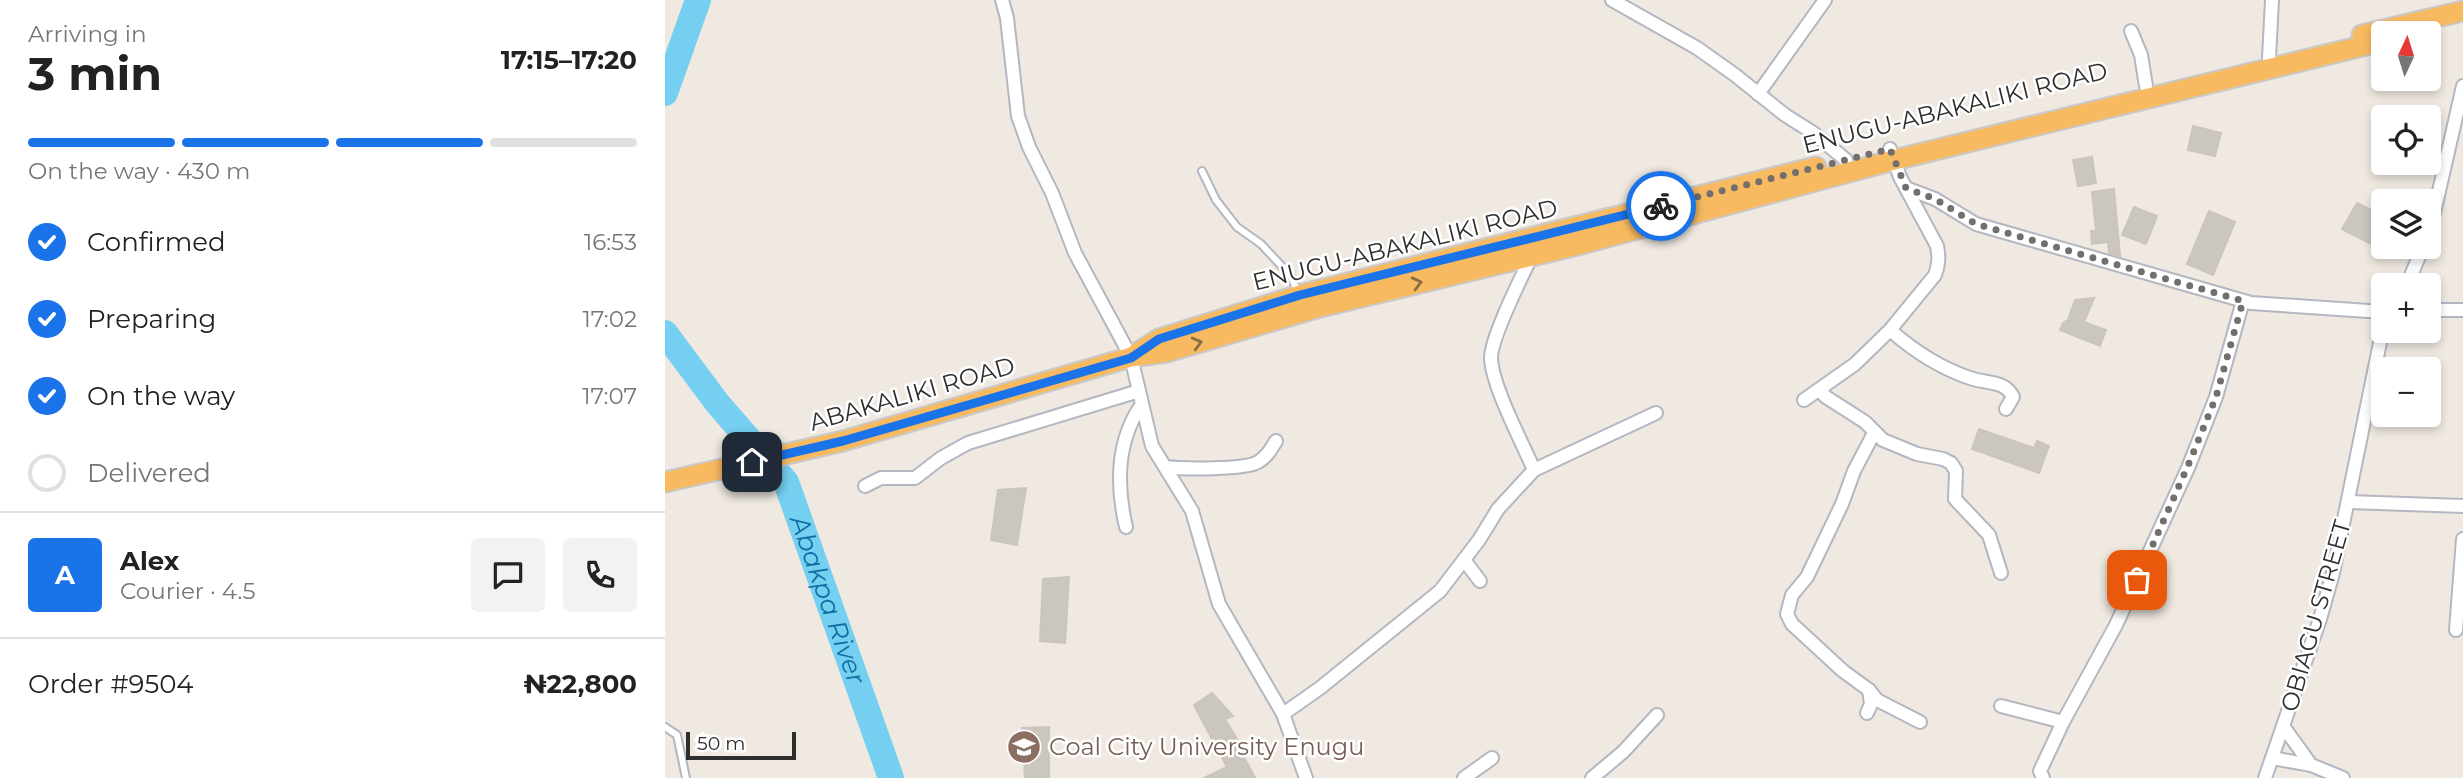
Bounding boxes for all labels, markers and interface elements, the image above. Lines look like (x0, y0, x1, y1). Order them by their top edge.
text: Arriving in (28, 20, 147, 48)
north arrow (2371, 21, 2441, 91)
map controls (2371, 21, 2441, 427)
text: 17:15–17:20 (501, 44, 637, 76)
text: 3 min (28, 45, 162, 102)
street label: ENUGU-ABAKALIKI ROAD (1799, 56, 2110, 159)
button: locate (2371, 105, 2441, 175)
text: On the way · 430 m (28, 157, 250, 185)
courier (1626, 171, 1696, 241)
icon: bike (1642, 187, 1680, 225)
button: layers (2371, 189, 2441, 259)
street label: ENUGU-ABAKALIKI ROAD (1249, 193, 1560, 296)
icon: check (28, 223, 66, 261)
text: Confirmed (87, 226, 226, 258)
text: 16:53 (584, 228, 637, 256)
button: + (2371, 273, 2441, 343)
one-way arrow (1411, 277, 1423, 291)
icon: check (28, 300, 66, 338)
text: Preparing (87, 303, 216, 335)
text: 17:02 (582, 305, 637, 333)
one-way arrow (1191, 337, 1203, 352)
street label: ABAKALIKI ROAD (806, 350, 1018, 437)
button: − (2371, 357, 2441, 427)
icon: check (28, 377, 66, 415)
text: On the way (87, 380, 235, 412)
text: 17:07 (582, 382, 637, 410)
pin (722, 432, 782, 492)
icon: home (733, 443, 771, 481)
text: Delivered (87, 457, 211, 489)
water label: Abakpa River (782, 509, 873, 689)
street label: OBIAGU STREET (2274, 517, 2357, 715)
button: chat (471, 538, 545, 612)
button: phone (563, 538, 637, 612)
text: Alex (120, 545, 179, 577)
pin (2107, 550, 2167, 610)
text: A (55, 559, 75, 591)
icon: bag (2118, 561, 2156, 599)
text: Courier · 4.5 (120, 577, 255, 605)
text: Order #9504 (28, 668, 194, 700)
text: ₦22,800 (523, 668, 637, 700)
school or university icon: Coal City University Enugu (1005, 728, 1043, 766)
scale bar (686, 729, 796, 761)
text: 50 m (697, 732, 745, 755)
place label: Coal City University Enugu (1049, 732, 1364, 761)

